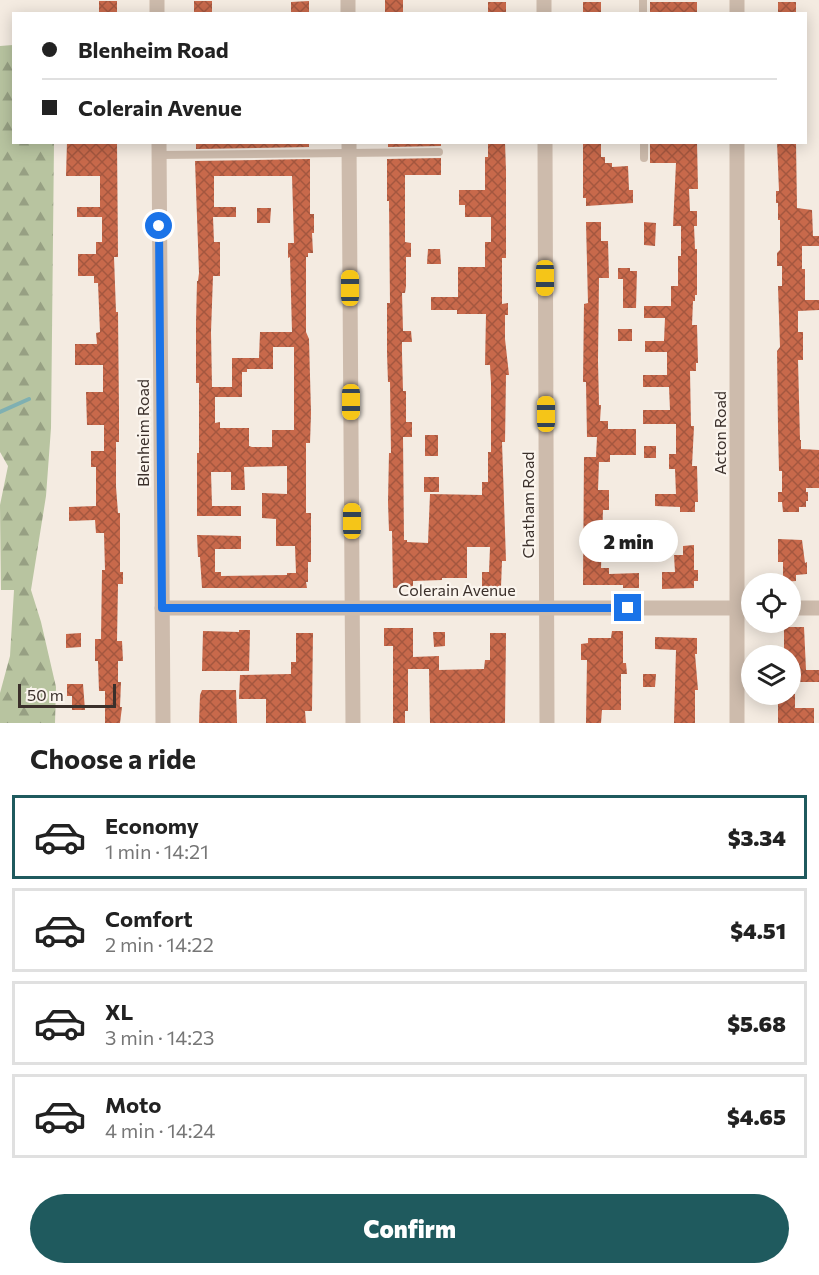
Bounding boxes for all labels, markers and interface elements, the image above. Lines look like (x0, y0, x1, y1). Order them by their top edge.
text: Blenheim Road (78, 36, 229, 63)
text: Colerain Avenue (78, 94, 242, 121)
route start (145, 212, 172, 239)
car (536, 260, 554, 296)
car (341, 270, 359, 306)
street label: Blenheim Road (133, 379, 152, 487)
car (342, 384, 360, 420)
street label: Acton Road (710, 391, 729, 475)
car (537, 396, 555, 432)
street label: Chatham Road (518, 452, 537, 558)
car (343, 503, 361, 539)
callout: 2 min (578, 521, 678, 563)
text: 2 min (603, 529, 654, 553)
map controls (741, 573, 801, 705)
button: locate (741, 573, 801, 633)
street label: Colerain Avenue (398, 580, 516, 599)
route end (614, 594, 641, 621)
button: layers (741, 645, 801, 705)
scale bar (18, 681, 116, 708)
text: 50 m (27, 685, 64, 704)
text: Choose a ride (30, 742, 196, 775)
icon: car (33, 810, 87, 864)
text: Economy (105, 812, 199, 839)
text: $3.34 (728, 824, 786, 851)
text: 1 min · 14:21 (105, 839, 209, 863)
icon: car (33, 903, 87, 957)
text: Comfort (105, 905, 193, 932)
text: $4.51 (730, 917, 786, 944)
text: 2 min · 14:22 (105, 932, 214, 956)
icon: car (33, 996, 87, 1050)
text: XL (105, 998, 133, 1025)
text: $5.68 (727, 1010, 786, 1037)
text: 3 min · 14:23 (105, 1025, 214, 1049)
icon: car (33, 1089, 87, 1143)
text: Moto (105, 1091, 161, 1118)
text: $4.65 (727, 1103, 786, 1130)
text: 4 min · 14:24 (105, 1118, 215, 1142)
button: Confirm (30, 1194, 789, 1263)

